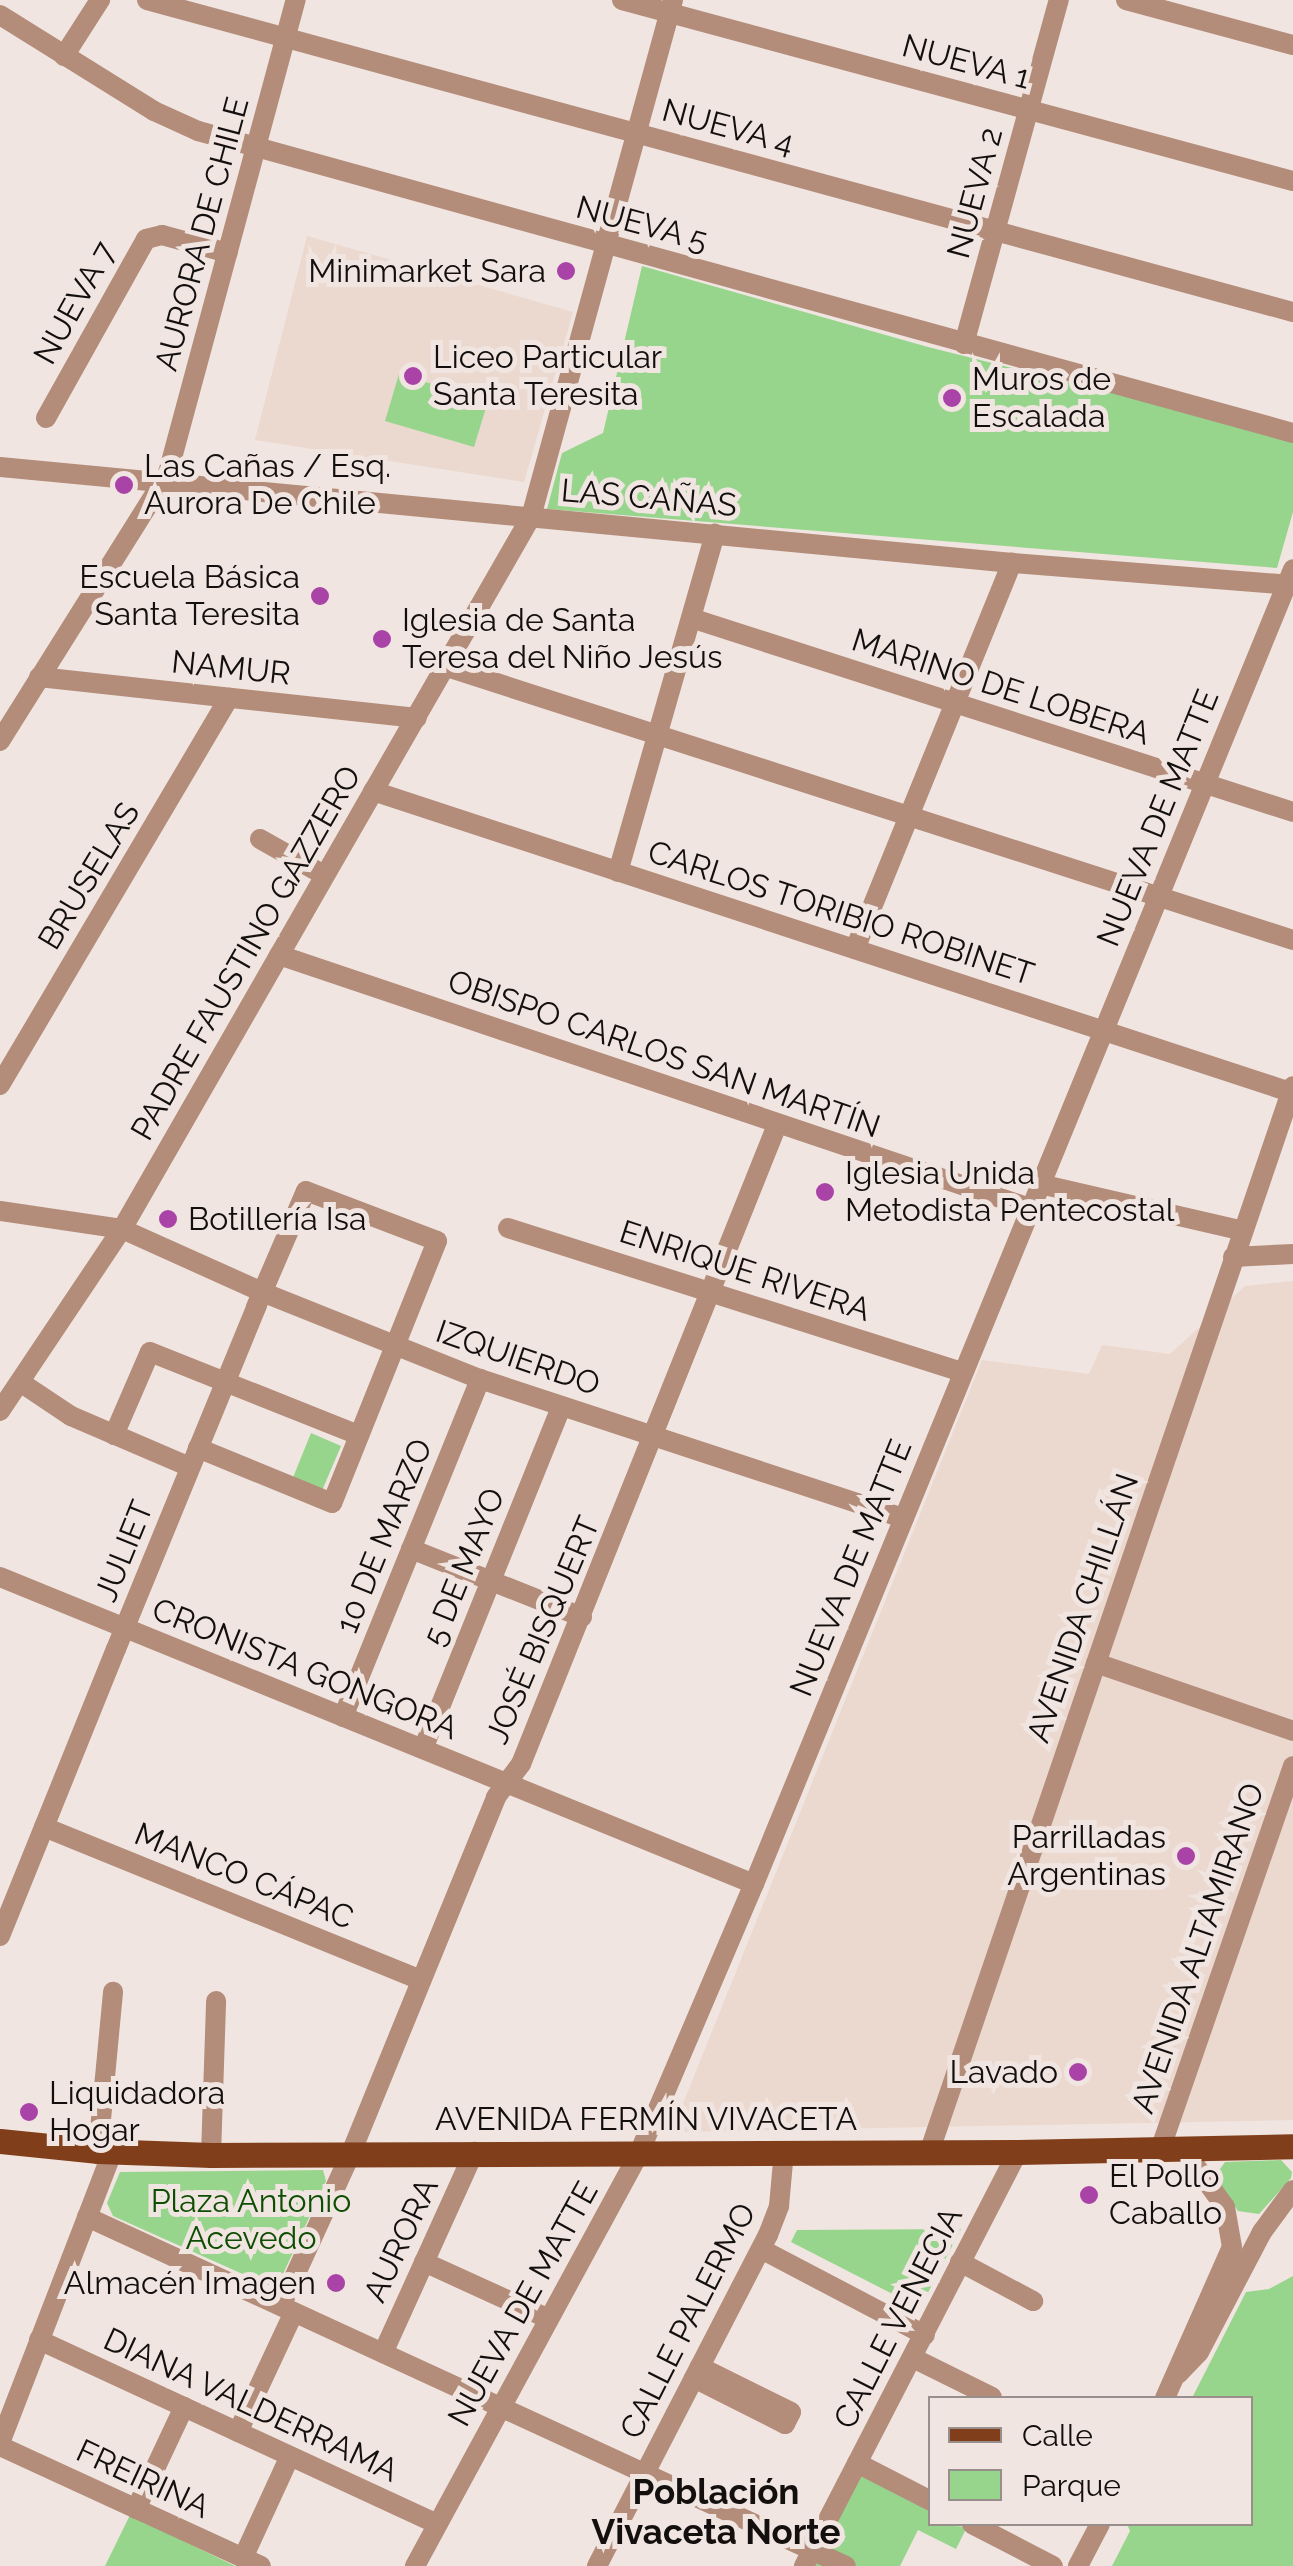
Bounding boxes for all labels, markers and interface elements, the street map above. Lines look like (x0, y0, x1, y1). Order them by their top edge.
street label: NUEVA 1 (897, 26, 1035, 98)
street label: NUEVA 4 (658, 91, 798, 163)
street label: AURORA DE CHILE (147, 93, 257, 375)
street label: NUEVA 2 (939, 123, 1011, 263)
street label: NUEVA 5 (572, 188, 712, 260)
street label: NUEVA 7 (25, 235, 125, 371)
place label: Minimarket Sara (308, 252, 546, 290)
marker: Minimarket Sara (555, 260, 577, 282)
place label: Liceo Particular Santa Teresita (433, 339, 662, 414)
place label: Muros de Escalada (972, 361, 1111, 436)
marker: Liceo Particular Santa Teresita (402, 365, 424, 387)
marker: Muros de Escalada (941, 387, 963, 409)
place label: Las Cañas / Esq. Aurora De Chile (144, 448, 391, 523)
street label: LAS CAÑAS (560, 471, 738, 525)
marker: Las Cañas / Esq. Aurora De Chile (113, 474, 135, 496)
place label: Escuela Básica Santa Teresita (79, 559, 300, 634)
marker: Escuela Básica Santa Teresita (309, 585, 331, 607)
place label: Iglesia de Santa Teresa del Niño Jesús (402, 602, 724, 677)
street label: MARINO DE LOBERA (847, 621, 1155, 753)
marker: Iglesia de Santa Teresa del Niño Jesús (371, 628, 393, 650)
street label: NAMUR (170, 643, 292, 693)
street label: NUEVA DE MATTE (1089, 684, 1227, 952)
street label: PADRE FAUSTINO GAZZERO (123, 759, 369, 1147)
street label: BRUSELAS (30, 796, 148, 956)
street label: CARLOS TORIBIO ROBINET (643, 832, 1039, 994)
street label: OBISPO CARLOS SAN MARTÍN (443, 962, 885, 1146)
place label: Iglesia Unida Metodista Pentecostal (845, 1155, 1174, 1230)
marker: Iglesia Unida Metodista Pentecostal (814, 1181, 836, 1203)
place label: Botillería Isa (188, 1200, 366, 1238)
marker: Botillería Isa (157, 1208, 179, 1230)
street label: ENRIQUE RIVERA (615, 1212, 875, 1330)
street label: IZQUIERDO (431, 1312, 605, 1404)
street label: 10 DE MARZO (328, 1433, 440, 1639)
street label: NUEVA DE MATTE (782, 1434, 920, 1702)
street label: AVENIDA CHILLÁN (1019, 1468, 1147, 1748)
street label: 5 DE MAYO (415, 1483, 513, 1651)
street label: JULIET (87, 1495, 161, 1607)
street label: JOSÉ BISQUERT (478, 1511, 608, 1749)
street label: CRONISTA GONGORA (146, 1590, 464, 1748)
street label: AVENIDA ALTAMIRANO (1123, 1777, 1273, 2119)
street label: MANCO CÁPAC (129, 1815, 359, 1937)
place label: Parrilladas Argentinas (1007, 1819, 1166, 1894)
marker: Parrilladas Argentinas (1175, 1845, 1197, 1867)
place label: Lavado (949, 2053, 1058, 2091)
marker: Lavado (1067, 2061, 1089, 2083)
place label: Liquidadora Hogar (49, 2075, 225, 2150)
street label: AVENIDA FERMÍN VIVACETA (434, 2100, 858, 2138)
marker: Liquidadora Hogar (18, 2101, 40, 2123)
place label: El Pollo Caballo (1109, 2158, 1222, 2233)
street label: AURORA (356, 2172, 446, 2308)
street label: NUEVA DE MATTE (440, 2175, 606, 2433)
park label: Plaza Antonio Acevedo (150, 2183, 352, 2258)
marker: El Pollo Caballo (1078, 2184, 1100, 2206)
street label: CALLE PALERMO (612, 2197, 764, 2445)
street label: CALLE VENECIA (825, 2200, 971, 2436)
place label: Almacén Imagen (64, 2264, 316, 2302)
marker: Almacén Imagen (325, 2272, 347, 2294)
street label: DIANA VALDERRAMA (97, 2319, 405, 2491)
legend (928, 2396, 1253, 2526)
text: Calle (1022, 2418, 1093, 2453)
street label: FREIRINA (70, 2432, 216, 2526)
text: Parque (1022, 2468, 1121, 2503)
district label: Población Vivaceta Norte (591, 2471, 841, 2553)

